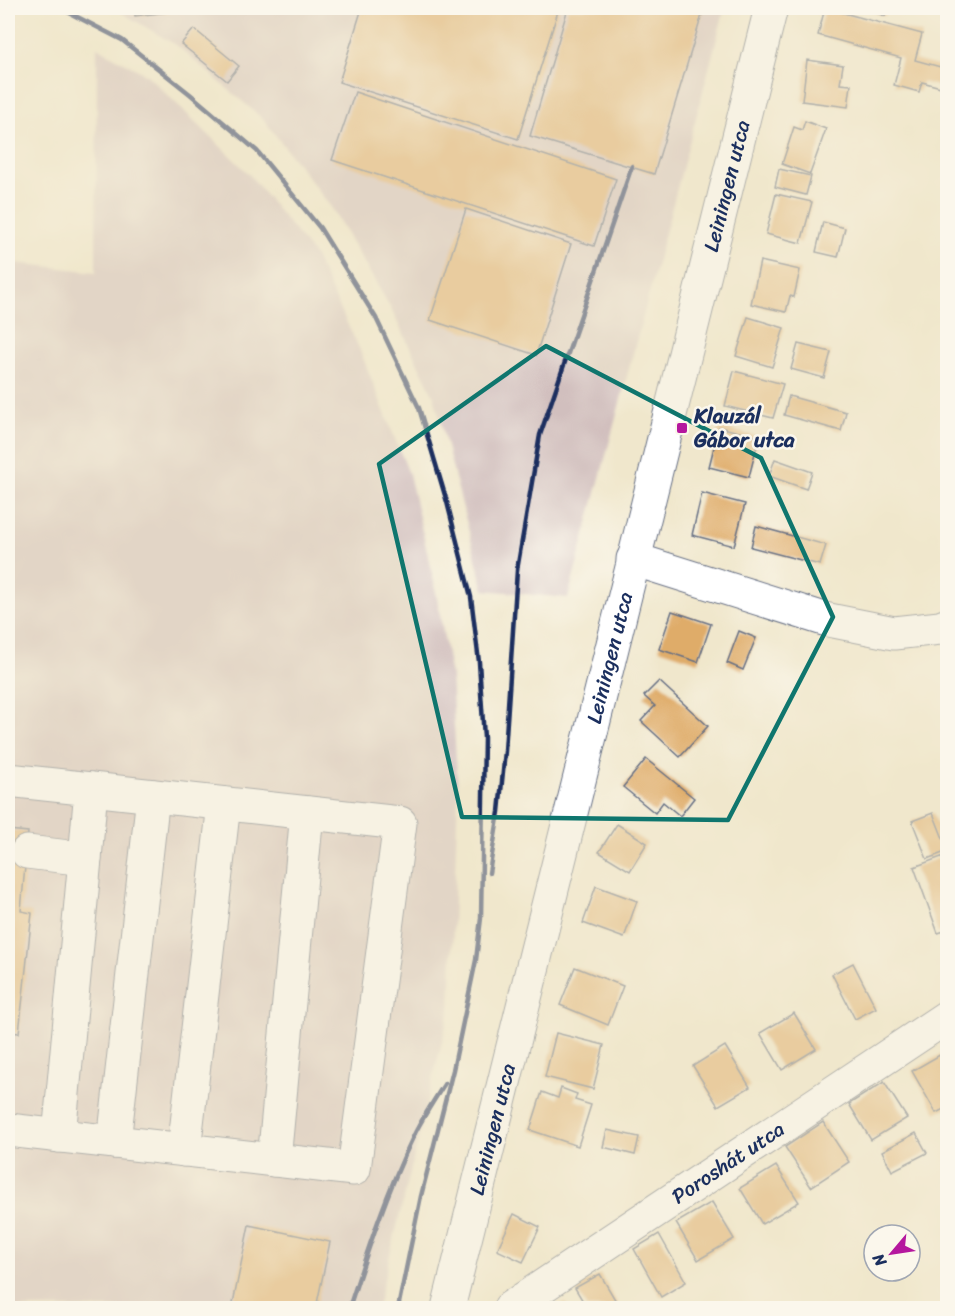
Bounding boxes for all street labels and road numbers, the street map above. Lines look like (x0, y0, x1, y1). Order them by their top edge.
street label: Leiningen utca (692, 116, 762, 256)
street label: Leiningen utca (575, 588, 644, 728)
street label: Leiningen utca (458, 1059, 527, 1199)
street label: Poroshát utca (663, 1111, 793, 1215)

